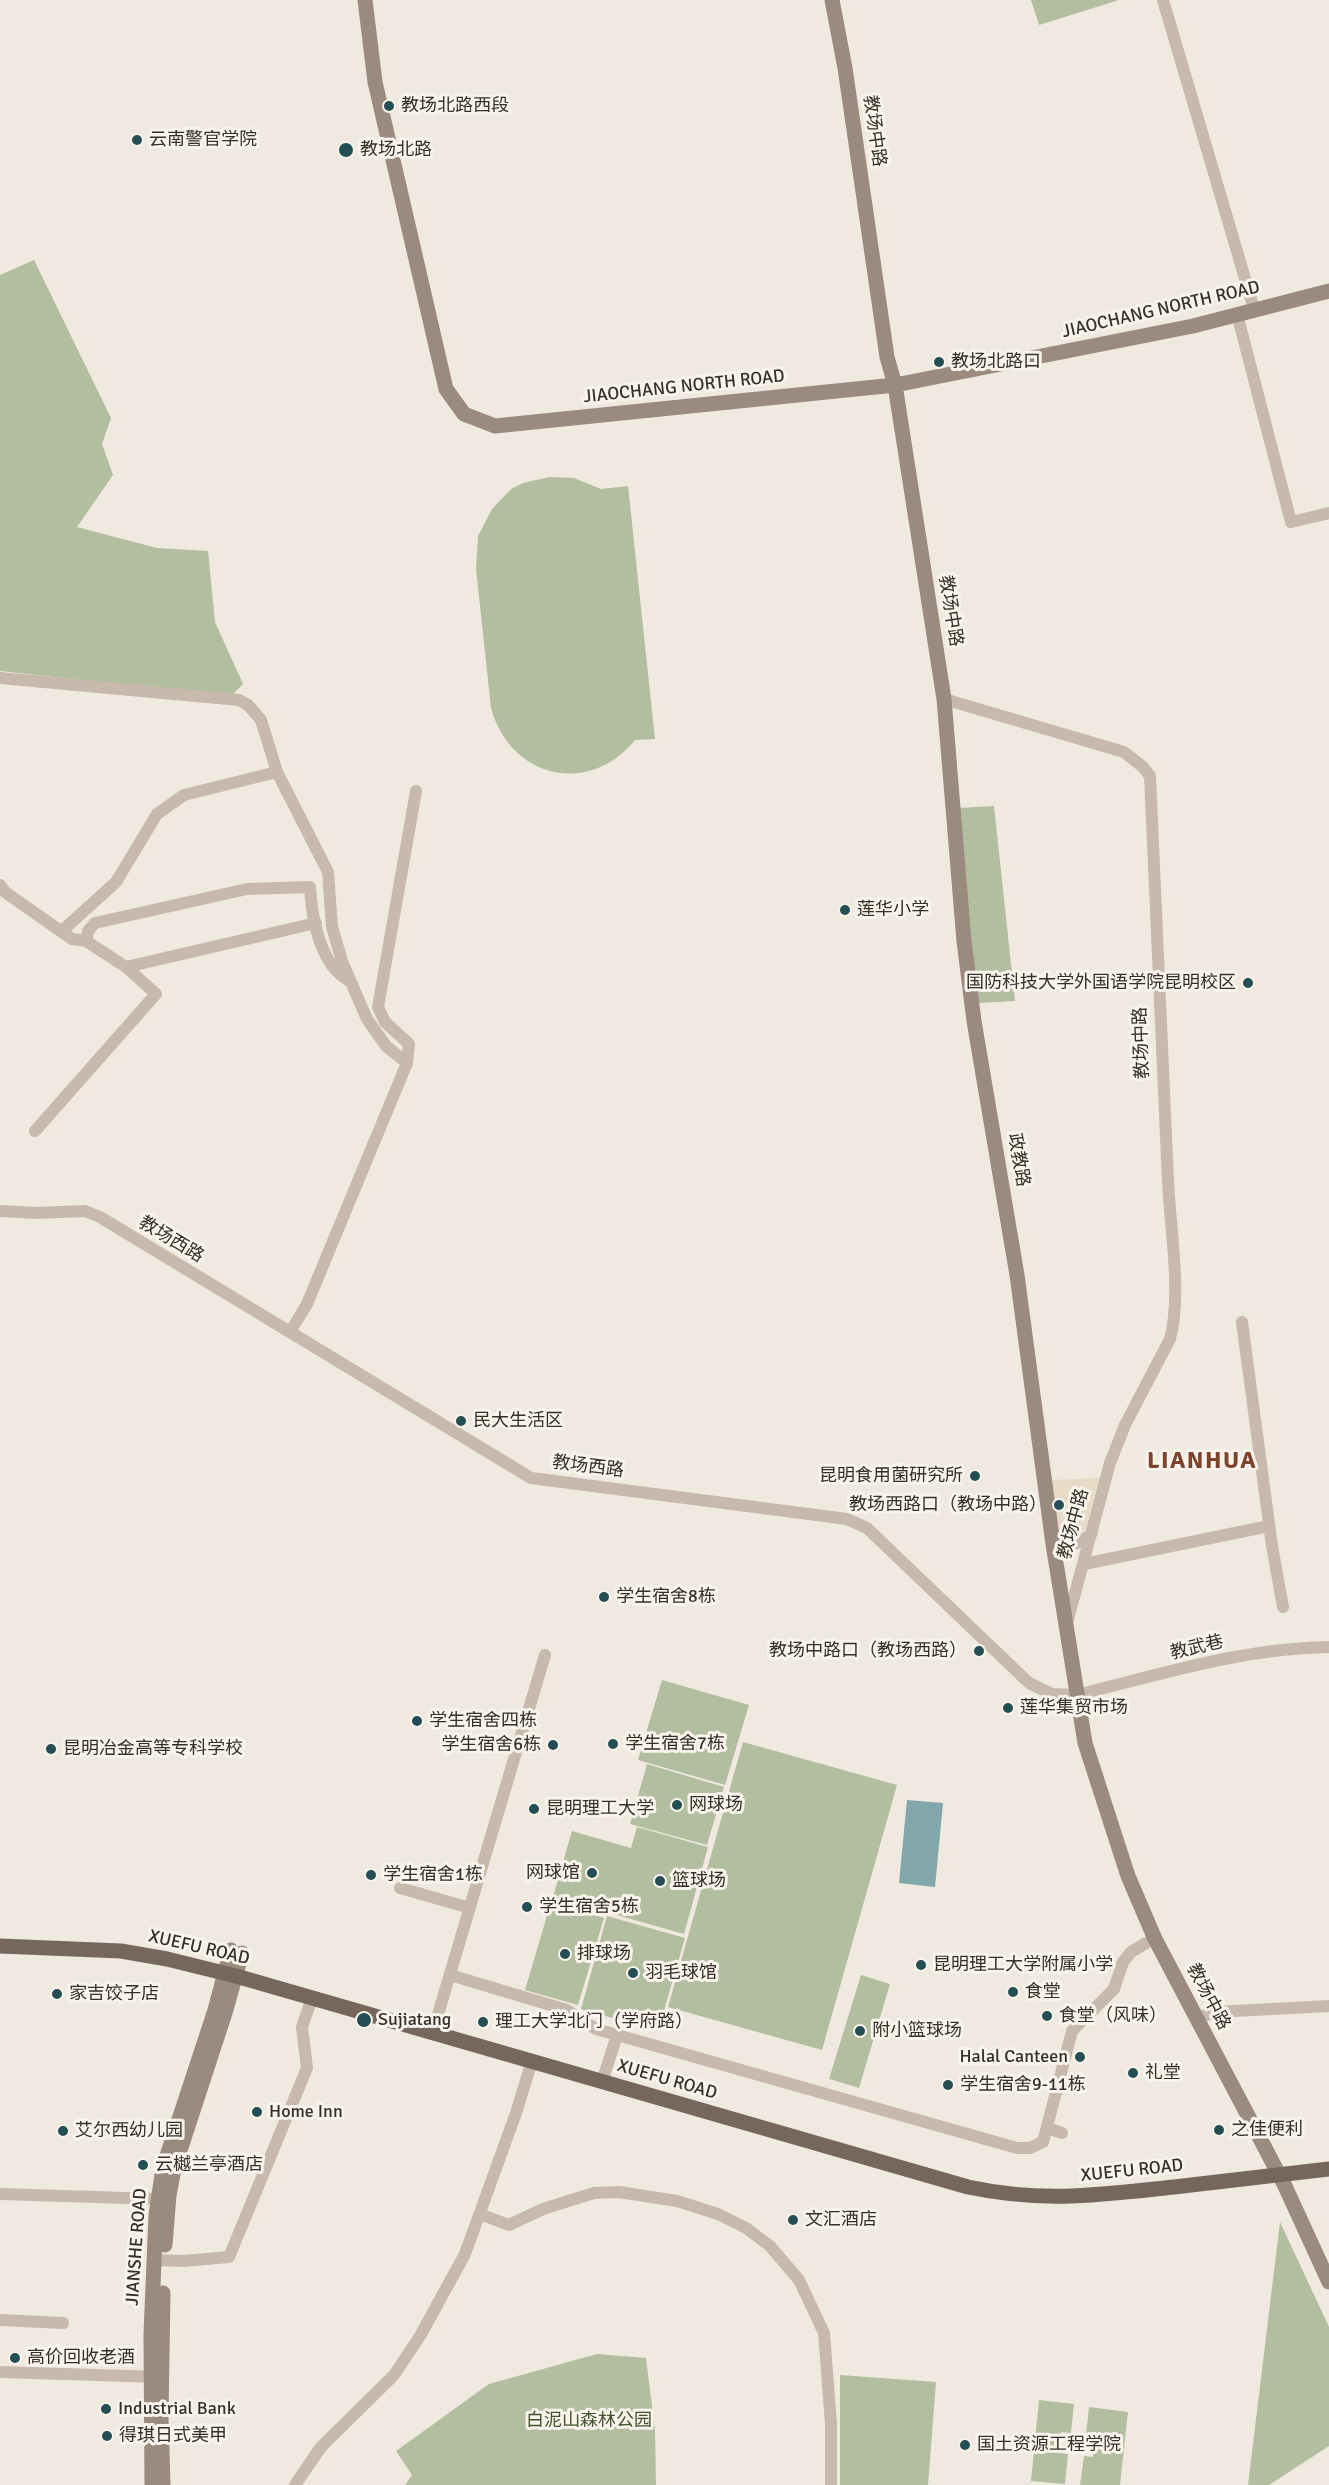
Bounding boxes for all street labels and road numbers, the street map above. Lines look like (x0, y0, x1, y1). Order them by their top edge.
street label: 教场中路 (858, 94, 890, 168)
street label: JIAOCHANG NORTH ROAD (1060, 277, 1262, 343)
street label: JIAOCHANG NORTH ROAD (582, 366, 786, 408)
street label: 教场中路 (934, 574, 966, 648)
street label: 教场中路 (1130, 1007, 1154, 1079)
street label: 政教路 (1003, 1132, 1033, 1188)
street label: 教场西路 (135, 1212, 207, 1268)
street label: 教场西路 (551, 1452, 625, 1482)
street label: 教场中路 (1054, 1486, 1094, 1562)
street label: 教武巷 (1168, 1631, 1226, 1665)
street label: XUEFU ROAD (146, 1926, 252, 1970)
street label: 教场中路 (1182, 1960, 1234, 2034)
street label: XUEFU ROAD (615, 2055, 719, 2105)
street label: XUEFU ROAD (1080, 2155, 1184, 2187)
street label: JIANSHE ROAD (122, 2188, 152, 2306)

